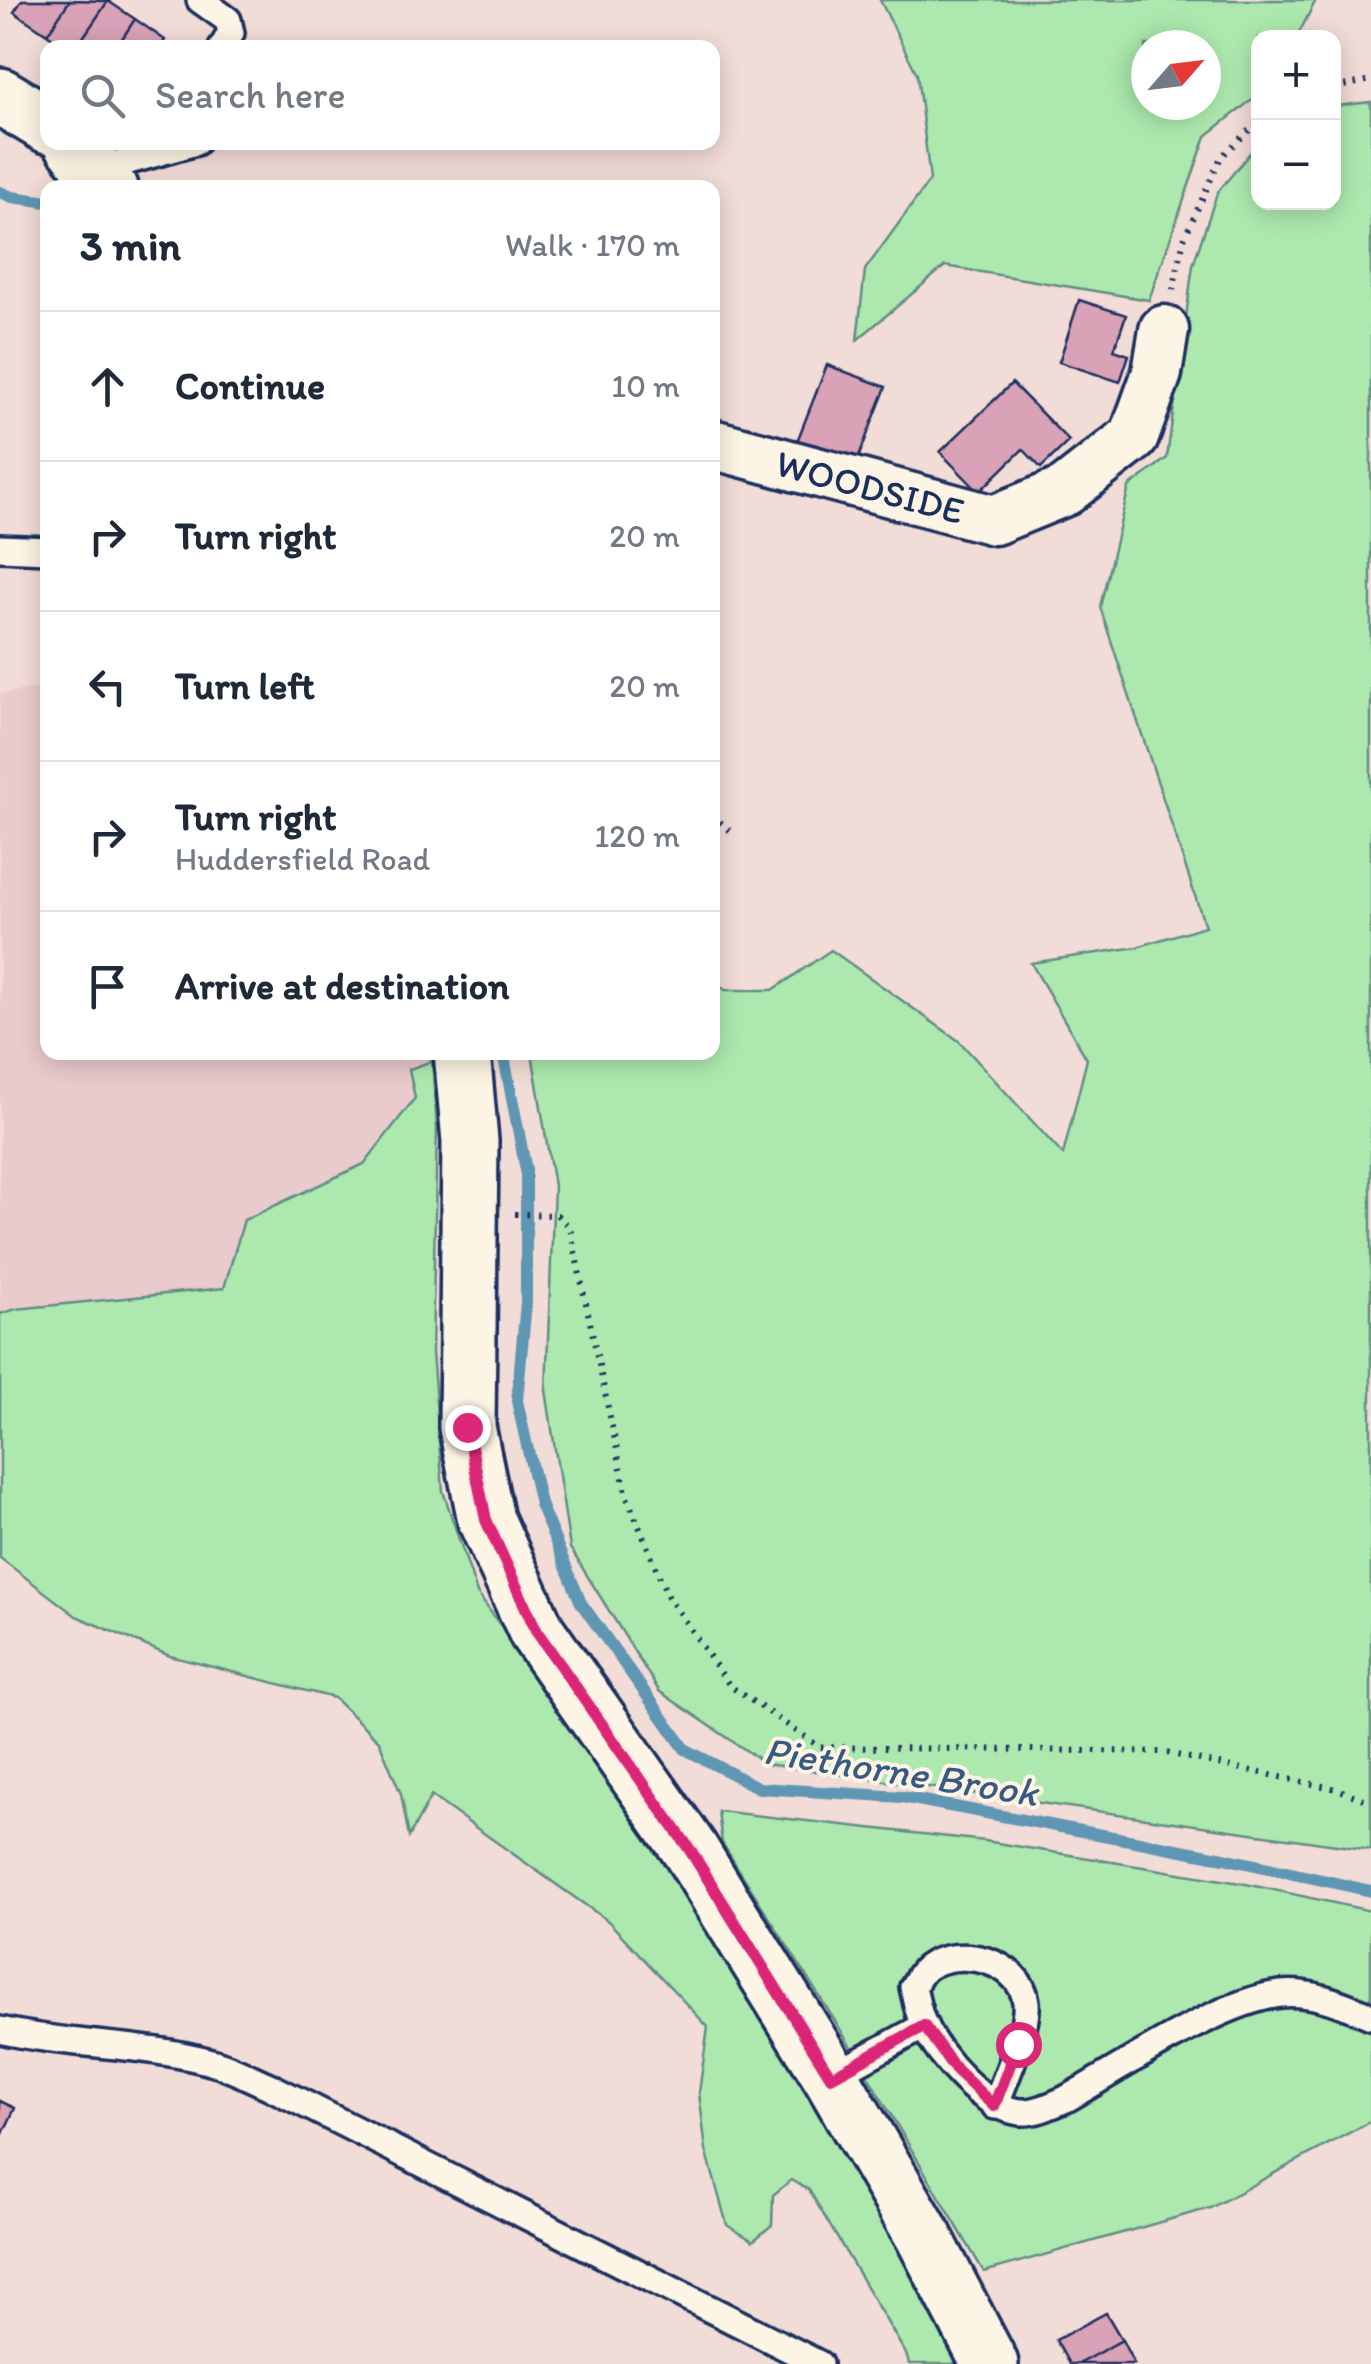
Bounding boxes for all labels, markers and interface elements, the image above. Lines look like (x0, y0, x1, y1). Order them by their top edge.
north arrow (1131, 30, 1221, 120)
map controls (1251, 30, 1341, 210)
button: + (1251, 30, 1341, 120)
search box (40, 40, 720, 150)
icon: search (75, 68, 130, 123)
text: Search here (155, 72, 346, 118)
button: − (1251, 120, 1341, 210)
text: 3 min (80, 220, 181, 271)
text: Walk · 170 m (505, 226, 680, 264)
icon: ahead (80, 359, 135, 414)
text: Continue (175, 363, 325, 409)
text: 10 m (611, 367, 680, 405)
street label: WOODSIDE (771, 440, 969, 534)
icon: right (80, 509, 135, 564)
text: Turn right (175, 513, 337, 559)
text: 20 m (609, 517, 680, 555)
icon: left (80, 659, 135, 714)
text: Turn left (175, 663, 315, 709)
text: 20 m (609, 667, 680, 705)
text: Turn right (175, 794, 337, 840)
icon: right (80, 809, 135, 864)
text: 120 m (594, 817, 680, 855)
text: Huddersfield Road (175, 840, 430, 878)
icon: arrive (80, 959, 135, 1014)
text: Arrive at destination (175, 963, 510, 1009)
route end (445, 1405, 491, 1451)
water label: Piethorne Brook (761, 1726, 1044, 1817)
route start (996, 2022, 1042, 2068)

